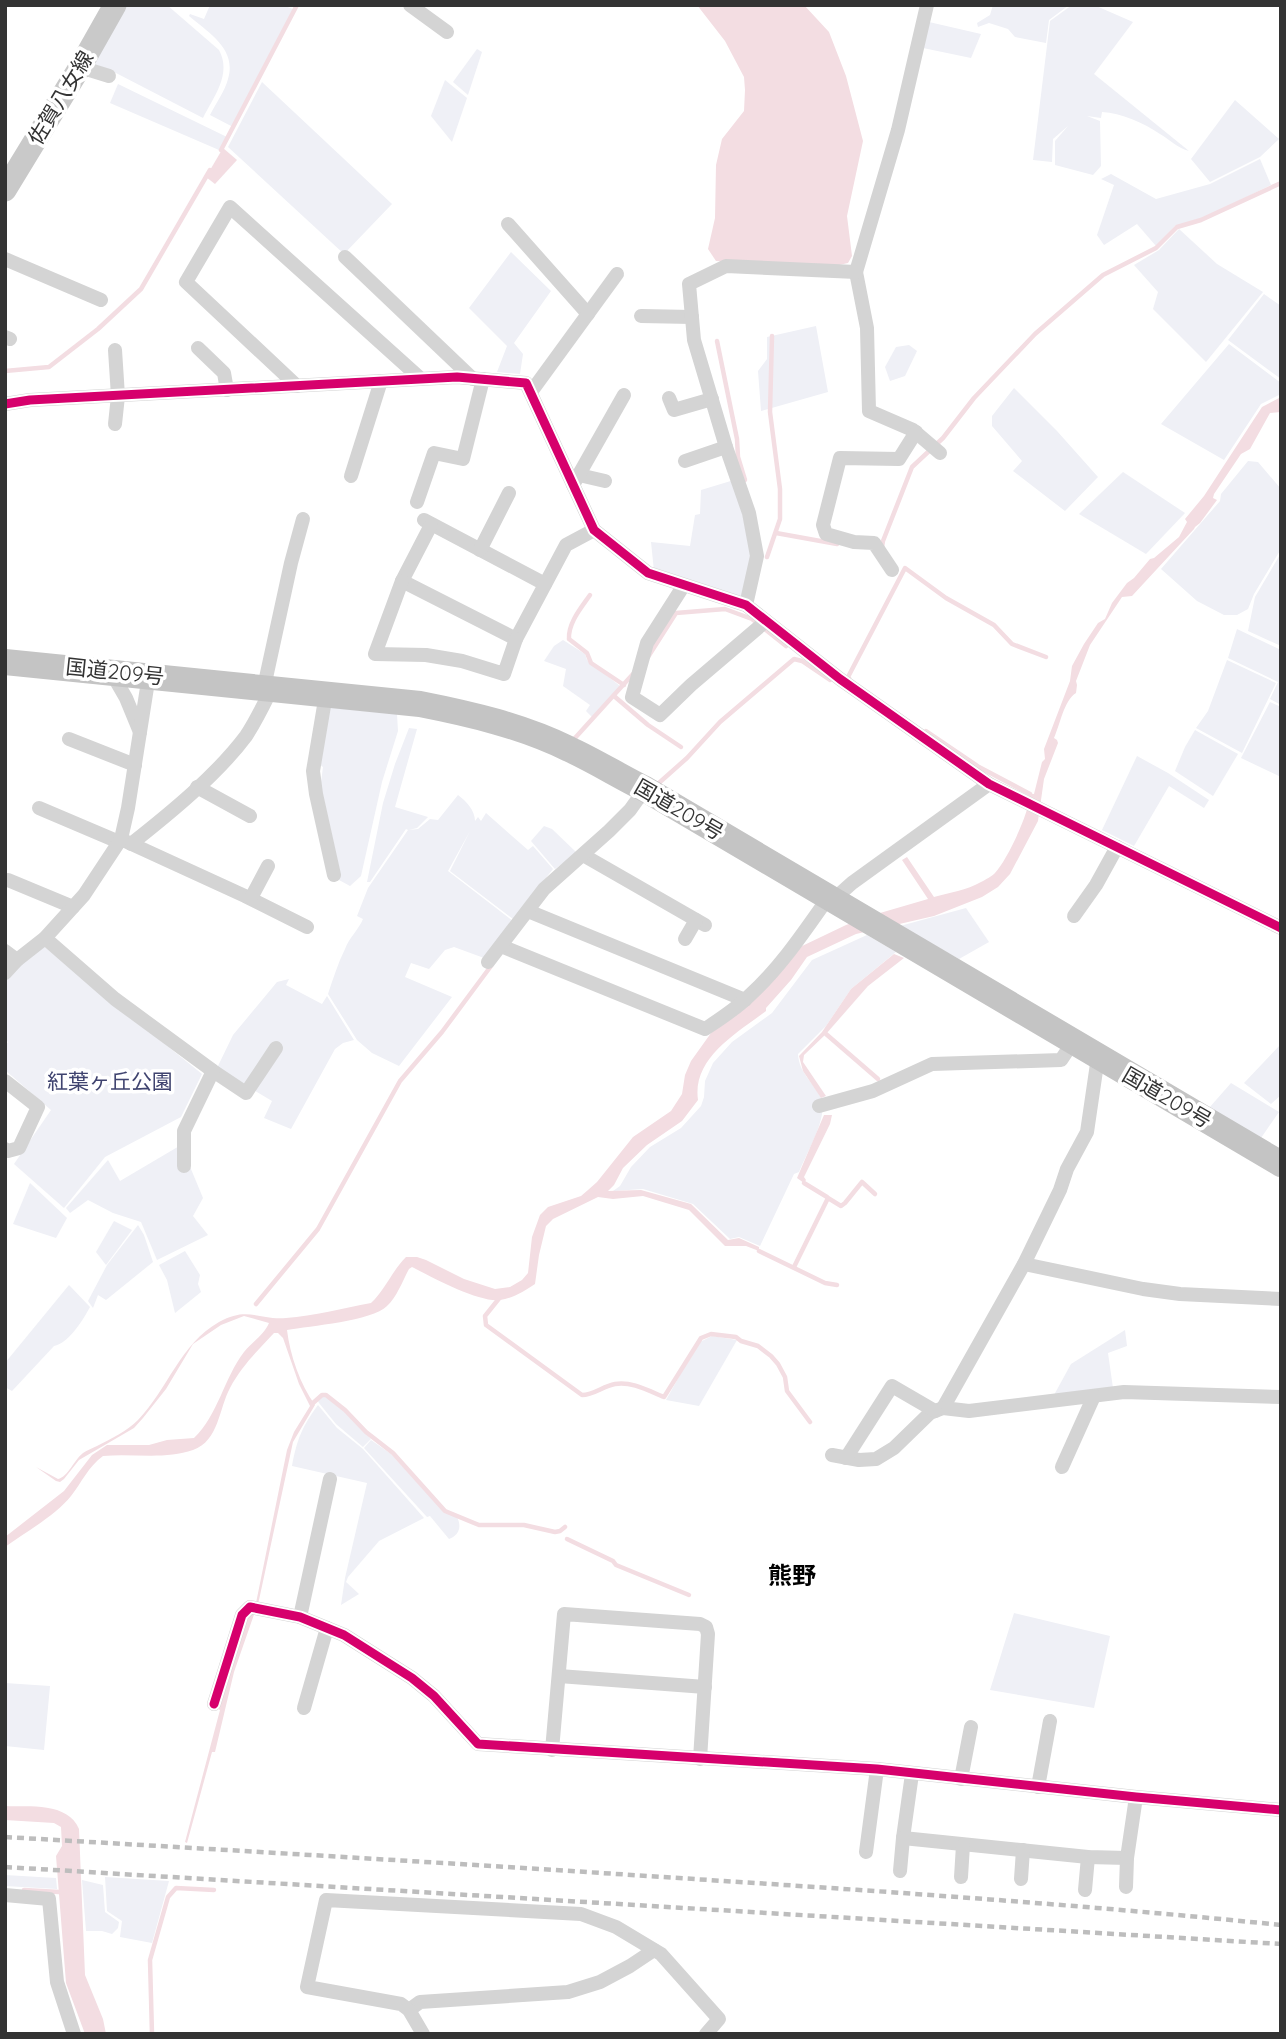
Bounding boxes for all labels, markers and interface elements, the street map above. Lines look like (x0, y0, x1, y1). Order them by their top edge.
street label: 佐賀八女線 (22, 46, 98, 149)
street label: 国道209号 (65, 653, 166, 689)
street label: 国道209号 (630, 773, 729, 845)
street label: 国道209号 (1118, 1061, 1217, 1133)
park label: 紅葉ヶ丘公園 (47, 1068, 173, 1094)
district label: 熊野 (768, 1560, 816, 1590)

